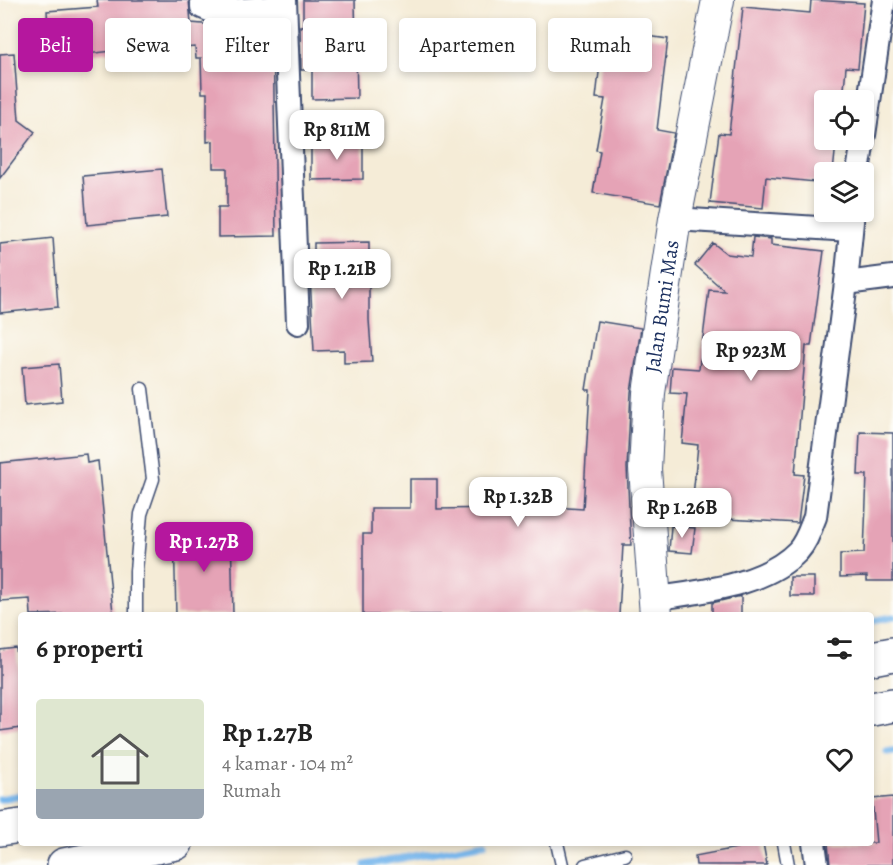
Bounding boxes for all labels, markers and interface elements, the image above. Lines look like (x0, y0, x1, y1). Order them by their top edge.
chip: Beli (18, 18, 93, 72)
chip: Sewa (105, 18, 191, 72)
chip: Filter (203, 18, 291, 72)
chip: Baru (303, 18, 387, 72)
chip: Apartemen (399, 18, 536, 72)
chip: Rumah (548, 18, 652, 72)
map controls (814, 90, 874, 222)
button: locate (814, 90, 874, 150)
pin: Rp 811M (282, 110, 392, 161)
text: Rp 811M (303, 116, 371, 143)
button: layers (814, 162, 874, 222)
street label: Jalan Bumi Mas (638, 238, 686, 375)
pin: Rp 1.21B (280, 249, 404, 300)
text: Rp 1.21B (308, 255, 376, 282)
pin: Rp 923M (696, 331, 806, 382)
text: Rp 923M (716, 337, 786, 364)
pin: Rp 1.32B (456, 477, 580, 528)
text: Rp 1.32B (483, 483, 553, 510)
pin: Rp 1.26B (620, 488, 744, 539)
text: Rp 1.26B (647, 494, 717, 521)
pin: Rp 1.27B (142, 522, 266, 573)
text: Rp 1.27B (169, 528, 239, 555)
text: 6 properti (36, 631, 143, 666)
icon: filters (823, 632, 856, 665)
text: Rp 1.27B (222, 715, 313, 750)
icon: home (84, 723, 156, 795)
icon: heart (823, 743, 856, 776)
text: 4 kamar · 104 m² (222, 750, 353, 777)
text: Rumah (222, 777, 281, 804)

